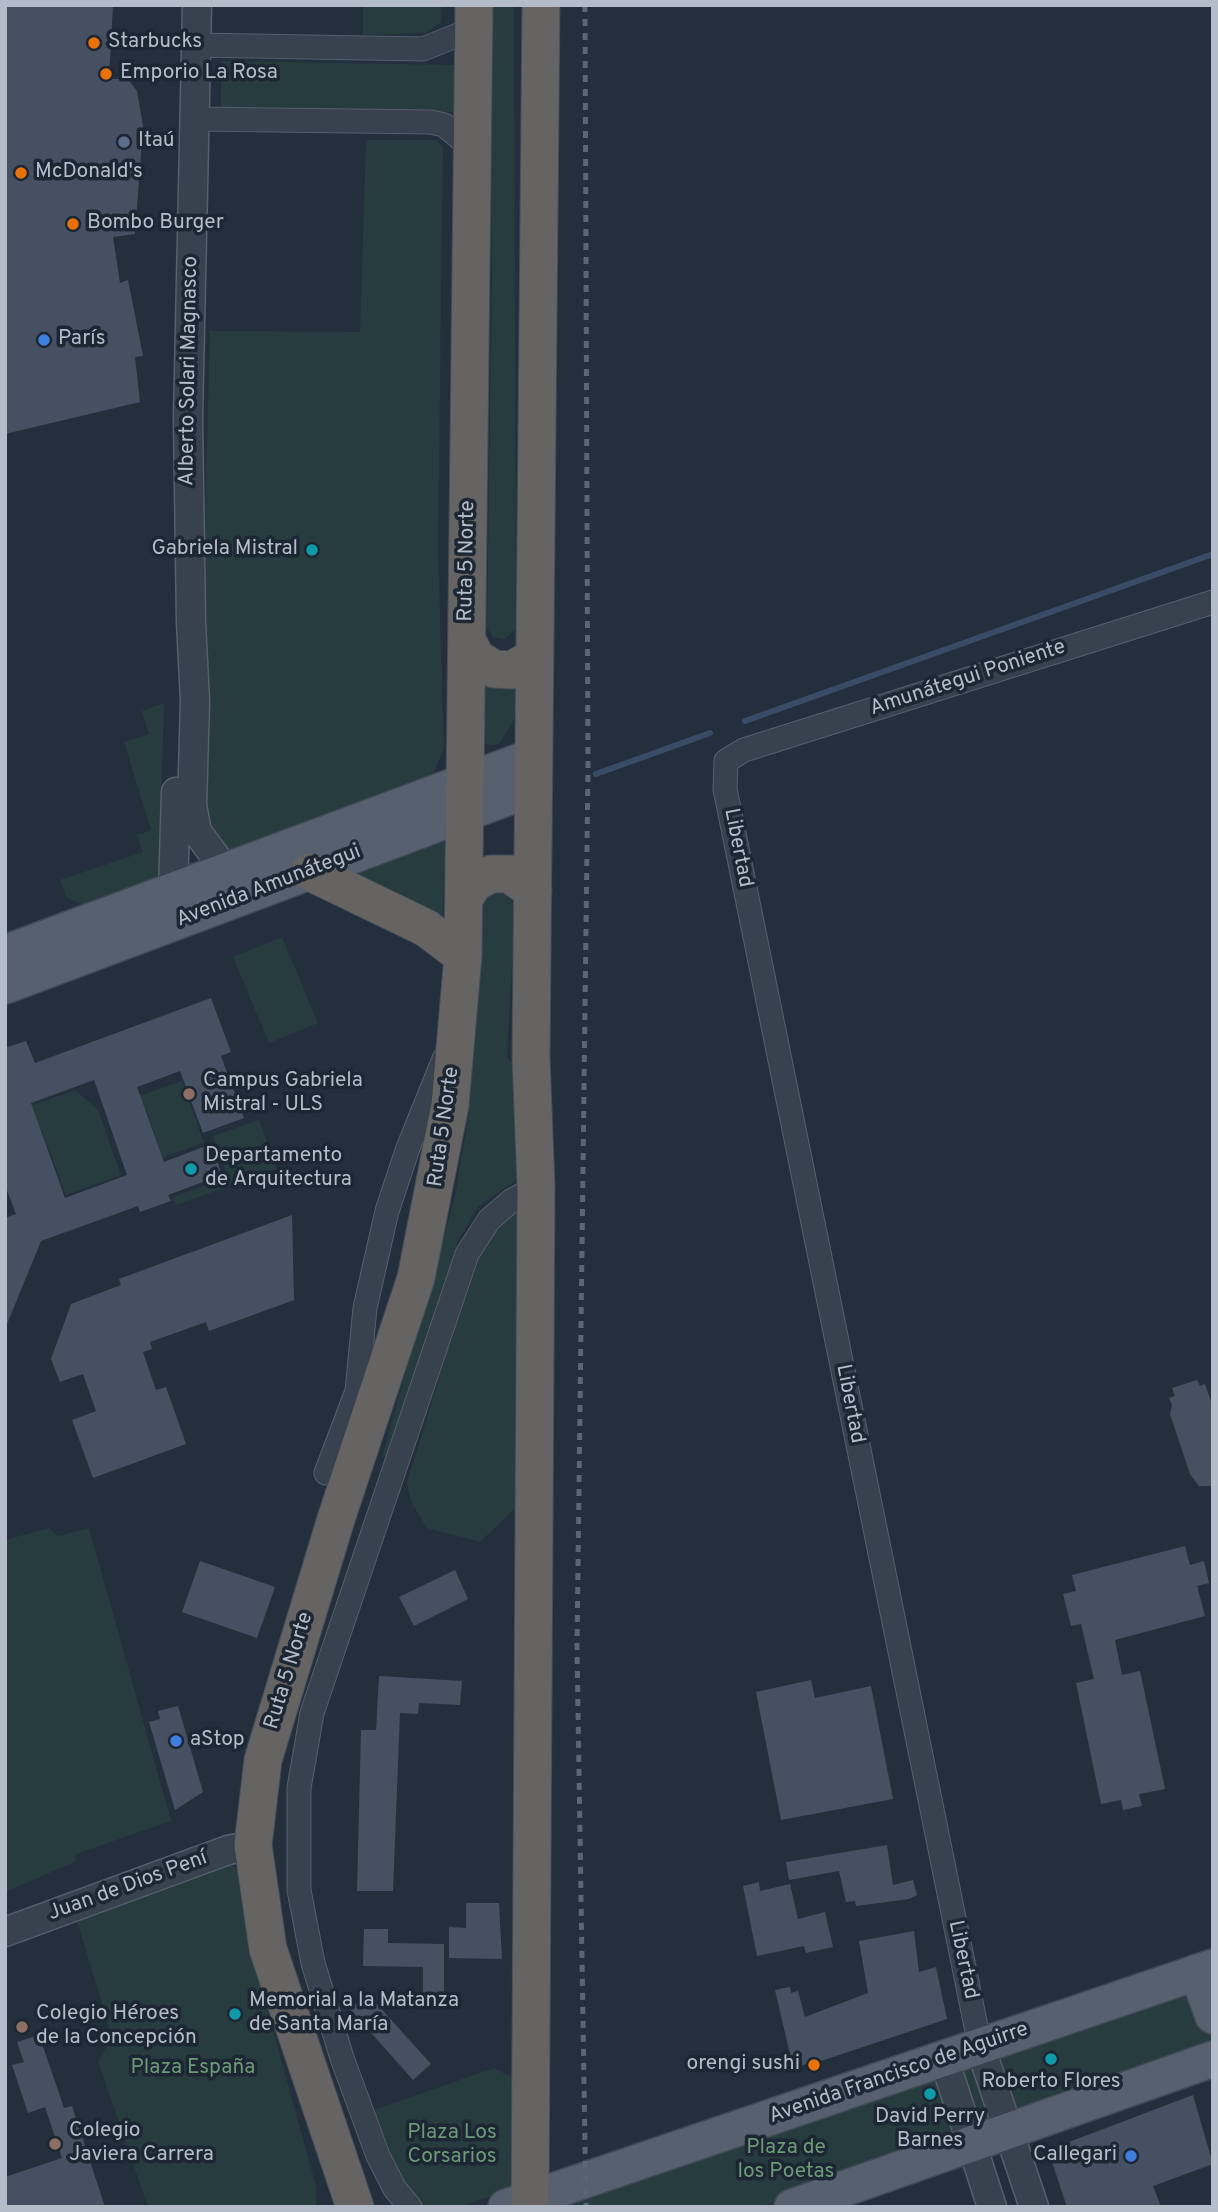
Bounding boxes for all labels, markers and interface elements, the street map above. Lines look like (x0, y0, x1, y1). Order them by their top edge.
place label: Starbucks (108, 30, 202, 56)
marker: Starbucks (86, 35, 102, 51)
place label: Emporio La Rosa (120, 61, 278, 87)
marker: Emporio La Rosa (98, 66, 114, 82)
place label: Itaú (138, 129, 175, 155)
marker: Itaú (116, 134, 132, 150)
place label: McDonald's (35, 160, 143, 186)
marker: McDonald's (13, 165, 29, 181)
place label: Bombo Burger (87, 211, 224, 237)
marker: Bombo Burger (65, 216, 81, 232)
street label: Alberto Solari Magnasco (175, 256, 205, 486)
place label: París (58, 327, 105, 353)
marker: París (36, 332, 52, 348)
street label: Ruta 5 Norte (454, 500, 482, 622)
place label: Gabriela Mistral (151, 537, 298, 563)
marker: Gabriela Mistral (304, 542, 320, 558)
street label: Amunátegui Poniente (867, 635, 1069, 723)
street label: Libertad (717, 806, 757, 890)
street label: Avenida Amunátegui (173, 840, 365, 934)
street label: Ruta 5 Norte (424, 1065, 466, 1189)
place label: Campus Gabriela Mistral - ULS (203, 1069, 363, 1119)
marker: Campus Gabriela Mistral - ULS (181, 1086, 197, 1102)
place label: Departamento de Arquitectura (205, 1144, 352, 1194)
marker: Departamento de Arquitectura (183, 1161, 199, 1177)
street label: Libertad (829, 1362, 869, 1446)
street label: Ruta 5 Norte (260, 1609, 320, 1733)
place label: aStop (190, 1728, 245, 1754)
marker: aStop (168, 1733, 184, 1749)
street label: Juan de Dios Pení (45, 1847, 211, 1927)
street label: Libertad (941, 1918, 983, 2002)
place label: Memorial a la Matanza de Santa María (249, 1989, 459, 2039)
place label: Colegio Héroes de la Concepción (36, 2002, 197, 2052)
marker: Memorial a la Matanza de Santa María (227, 2006, 243, 2022)
street label: Avenida Francisco de Aguirre (766, 2018, 1032, 2130)
marker: Colegio Héroes de la Concepción (14, 2019, 30, 2035)
marker: Roberto Flores (1043, 2051, 1059, 2067)
place label: orengi sushi (687, 2052, 800, 2078)
park label: Plaza España (131, 2056, 255, 2082)
marker: orengi sushi (806, 2057, 822, 2073)
place label: Roberto Flores (981, 2070, 1121, 2096)
marker: David Perry Barnes (922, 2086, 938, 2102)
place label: David Perry Barnes (875, 2105, 985, 2155)
place label: Colegio Javiera Carrera (69, 2119, 214, 2169)
park label: Plaza Los Corsarios (407, 2121, 497, 2171)
marker: Colegio Javiera Carrera (47, 2136, 63, 2152)
park label: Plaza de los Poetas (738, 2136, 834, 2186)
place label: Callegari (1033, 2143, 1117, 2169)
marker: Callegari (1123, 2148, 1139, 2164)

